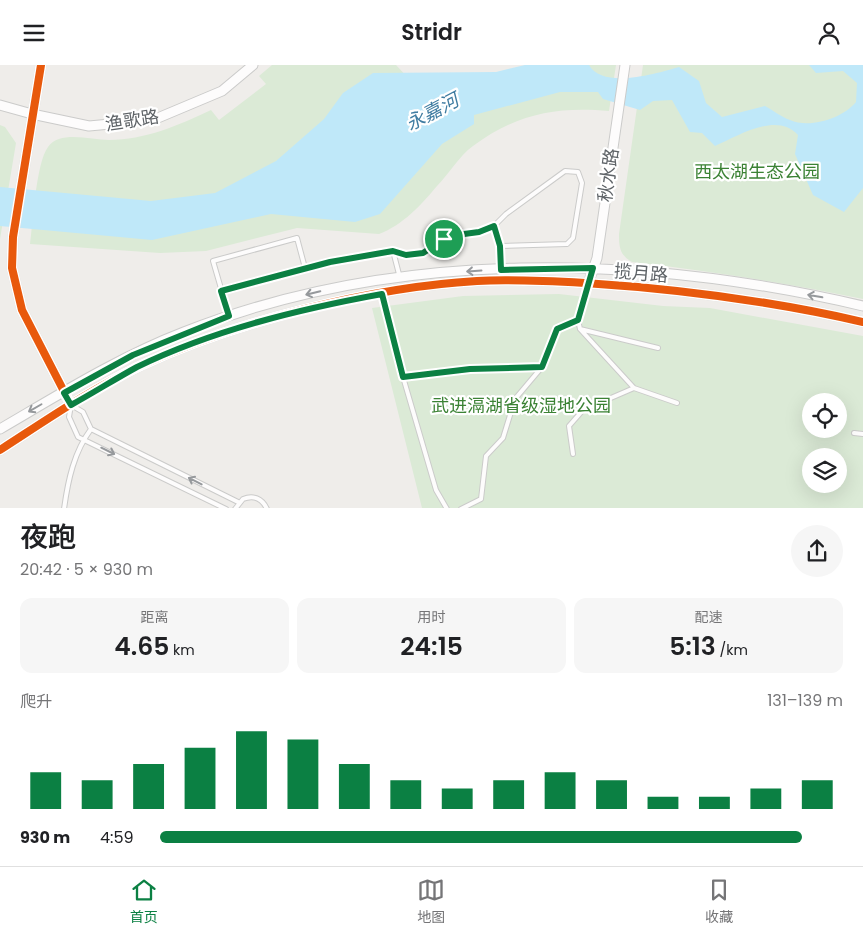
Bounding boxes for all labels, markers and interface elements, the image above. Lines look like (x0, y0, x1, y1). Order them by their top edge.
text: Stridr (401, 17, 462, 48)
icon: menu (20, 19, 48, 47)
icon: person (815, 19, 843, 47)
water label: 永嘉河 (400, 85, 467, 137)
street label: 渔歌路 (103, 103, 161, 137)
street label: 秋水路 (592, 147, 624, 203)
park label: 西太湖生态公园 (694, 159, 820, 184)
pin (423, 218, 465, 260)
icon: arrive (430, 225, 458, 253)
street label: 揽月路 (613, 258, 669, 288)
one-way arrow (466, 266, 482, 276)
one-way arrow (306, 289, 322, 298)
one-way arrow (808, 290, 824, 300)
park label: 武进滆湖省级湿地公园 (431, 393, 611, 418)
map controls (802, 393, 847, 493)
button: locate (802, 393, 847, 438)
one-way arrow (29, 404, 43, 414)
one-way arrow (100, 447, 115, 456)
button: layers (802, 448, 847, 493)
one-way arrow (188, 476, 203, 485)
text: 夜跑 (20, 518, 76, 557)
button: share (791, 525, 843, 577)
text: 20:42 · 5 × 930 m (20, 558, 153, 581)
text: 距离 (141, 607, 169, 627)
text: 用时 (418, 607, 446, 627)
text: 配速 (695, 607, 723, 627)
text: 4.65 (114, 629, 169, 664)
text: 24:15 (400, 629, 463, 664)
text: 5:13 (669, 629, 716, 664)
text: km (169, 640, 195, 660)
text: /km (716, 640, 748, 660)
text: 131–139 m (767, 689, 843, 712)
text: 爬升 (20, 690, 52, 713)
text: 930 m (20, 826, 70, 849)
text: 4:59 (100, 826, 134, 849)
tab: 首页 (130, 876, 158, 928)
tab: 地图 (417, 876, 445, 928)
tab: 收藏 (705, 876, 733, 928)

